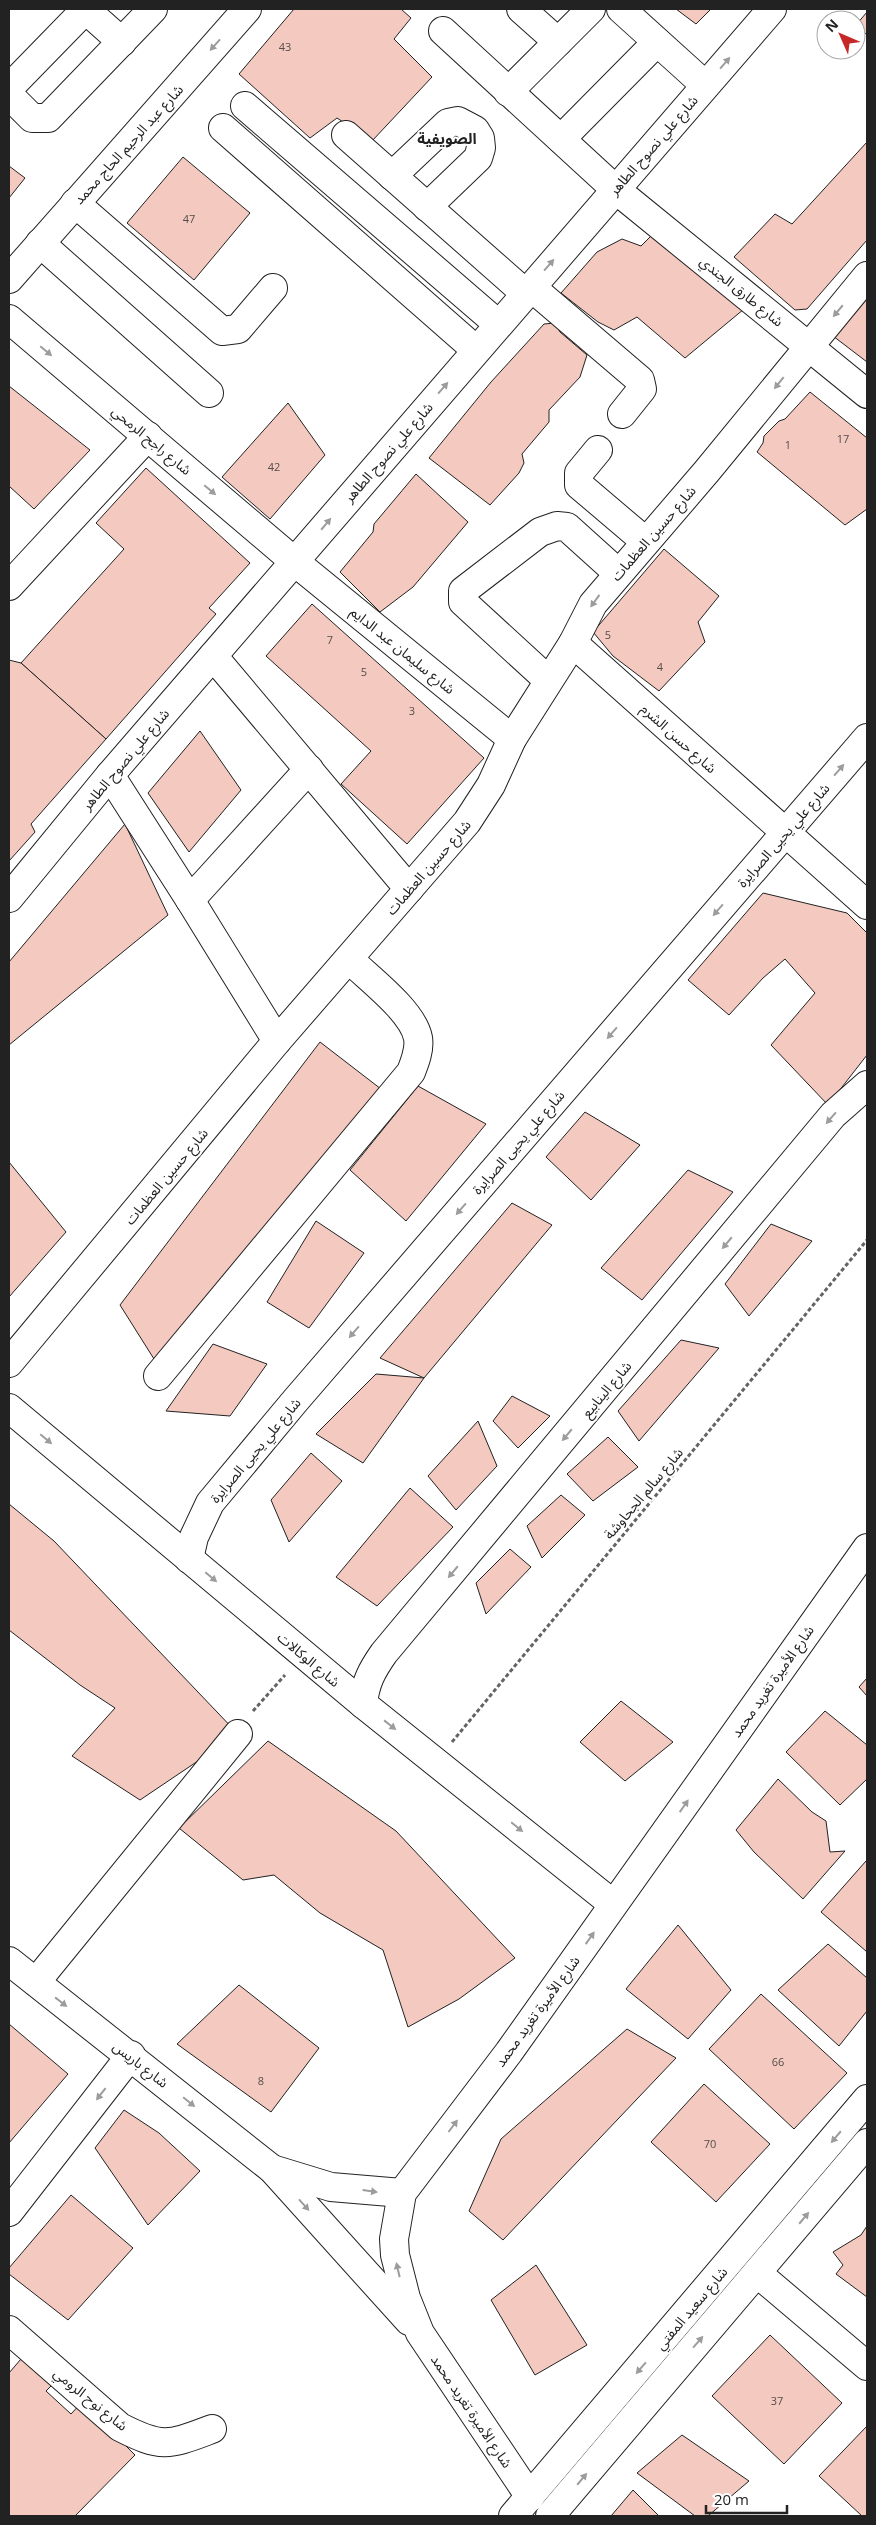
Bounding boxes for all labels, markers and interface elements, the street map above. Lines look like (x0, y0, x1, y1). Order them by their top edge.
north arrow (816, 10, 866, 60)
text: N (821, 15, 842, 36)
one-way arrow (209, 39, 221, 51)
house number: 43 (279, 39, 291, 54)
one-way arrow (719, 57, 730, 69)
street label: شارع عبد الرحيم الحاج محمد (69, 80, 188, 209)
street label: شارع علي نصوح الطاهر (604, 91, 704, 201)
district label: الصويفية (417, 128, 477, 148)
house number: 47 (183, 211, 195, 226)
street label: شارع طارق الجندي (695, 251, 788, 332)
one-way arrow (544, 258, 555, 271)
one-way arrow (833, 304, 844, 317)
one-way arrow (39, 345, 52, 356)
one-way arrow (774, 377, 785, 390)
one-way arrow (437, 382, 449, 394)
street label: شارع علي نصوح الطاهر (339, 398, 439, 508)
street label: شارع راجح الرمحي (107, 401, 196, 481)
house number: 17 (837, 431, 849, 446)
house number: 1 (785, 437, 791, 452)
house number: 42 (268, 459, 280, 474)
street label: شارع حسين العظمات (606, 481, 701, 586)
one-way arrow (203, 484, 216, 495)
one-way arrow (320, 519, 332, 531)
one-way arrow (590, 594, 600, 608)
street label: شارع سليمان عبد الدايم (345, 602, 459, 700)
house number: 5 (605, 627, 611, 642)
house number: 7 (327, 632, 333, 647)
house number: 4 (657, 659, 664, 674)
house number: 5 (361, 664, 367, 679)
street label: شارع حسن الشرم (636, 699, 721, 779)
house number: 3 (409, 703, 415, 718)
street label: شارع علي نصوح الطاهر (76, 704, 175, 816)
one-way arrow (834, 763, 845, 776)
street label: شارع علي يحيى الصرايرة (733, 779, 835, 893)
street label: شارع حسين العظمات (381, 815, 476, 920)
one-way arrow (713, 903, 724, 916)
one-way arrow (607, 1026, 618, 1039)
street label: شارع علي يحيى الصرايرة (468, 1086, 570, 1200)
one-way arrow (825, 1111, 837, 1123)
street label: شارع حسين العظمات (120, 1124, 214, 1230)
one-way arrow (455, 1202, 466, 1215)
one-way arrow (721, 1236, 733, 1248)
one-way arrow (349, 1325, 360, 1338)
street label: شارع الينابيع (577, 1357, 637, 1423)
street label: شارع علي يحيى الصرايرة (205, 1393, 306, 1508)
one-way arrow (562, 1428, 573, 1441)
one-way arrow (39, 1434, 52, 1445)
street label: شارع سالم الجحاوشة (599, 1443, 688, 1544)
one-way arrow (447, 1565, 458, 1578)
one-way arrow (205, 1571, 217, 1583)
street label: شارع الأميرة تغريد محمد (726, 1621, 820, 1742)
street label: شارع الوكالات (272, 1627, 344, 1692)
one-way arrow (383, 1720, 396, 1731)
one-way arrow (679, 1799, 689, 1812)
one-way arrow (510, 1821, 523, 1832)
one-way arrow (584, 1932, 595, 1945)
street label: شارع الأميرة تغريد محمد (490, 1952, 585, 2072)
one-way arrow (54, 1996, 67, 2007)
street label: شارع باريس (108, 2036, 173, 2093)
house number: 66 (772, 2054, 784, 2069)
house number: 8 (258, 2073, 264, 2088)
one-way arrow (95, 2087, 106, 2100)
one-way arrow (182, 2097, 195, 2108)
one-way arrow (448, 2119, 458, 2133)
one-way arrow (830, 2130, 841, 2143)
house number: 70 (704, 2136, 716, 2151)
one-way arrow (362, 2187, 378, 2195)
one-way arrow (299, 2198, 310, 2211)
one-way arrow (798, 2212, 809, 2225)
street label: شارع سعيد المفتي (651, 2262, 733, 2355)
one-way arrow (394, 2263, 402, 2278)
one-way arrow (693, 2336, 704, 2349)
street label: شارع الأميرة تغريد محمد (425, 2351, 517, 2473)
one-way arrow (635, 2361, 646, 2374)
street label: شارع نوح الرومي (49, 2363, 132, 2437)
house number: 37 (771, 2393, 783, 2408)
one-way arrow (576, 2473, 587, 2486)
scale bar (706, 2482, 787, 2514)
text: 20 m (714, 2489, 749, 2509)

